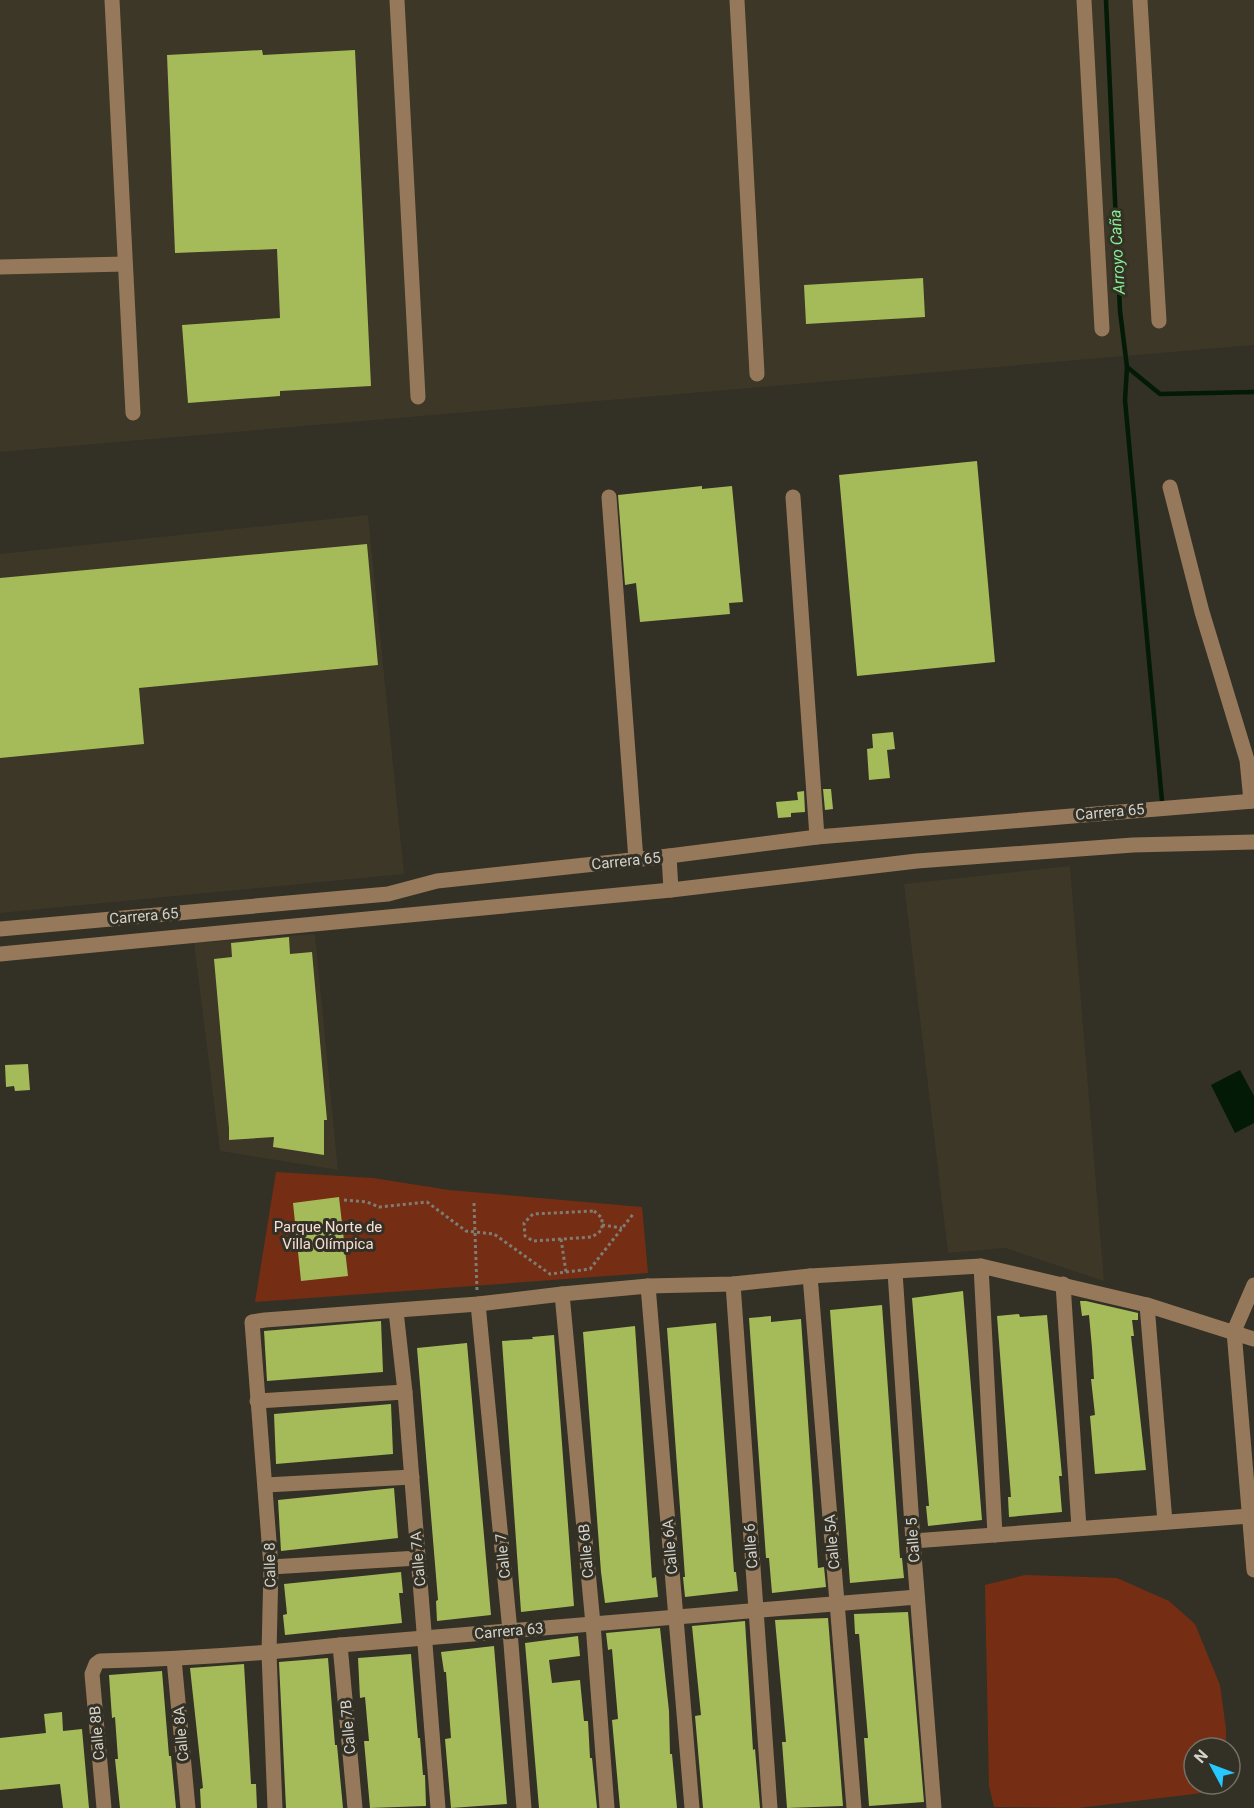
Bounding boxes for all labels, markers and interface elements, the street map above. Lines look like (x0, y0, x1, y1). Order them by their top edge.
water label: Arroyo Caña (1105, 209, 1129, 296)
street label: Carrera 65 (1075, 800, 1145, 824)
street label: Carrera 65 (591, 848, 661, 874)
street label: Carrera 65 (109, 904, 179, 928)
park label: Parque Norte de Villa Olímpica (274, 1218, 382, 1253)
street label: Calle 5A (821, 1514, 843, 1570)
street label: Calle 5 (902, 1517, 924, 1563)
street label: Calle 6A (659, 1519, 681, 1575)
street label: Calle 6B (575, 1523, 597, 1579)
street label: Calle 6 (740, 1523, 762, 1569)
street label: Calle 7A (407, 1531, 429, 1587)
street label: Calle 7 (492, 1533, 514, 1579)
street label: Calle 8 (261, 1542, 279, 1588)
street label: Carrera 63 (474, 1619, 544, 1643)
street label: Calle 7B (337, 1699, 359, 1755)
street label: Calle 8B (86, 1705, 108, 1761)
street label: Calle 8A (170, 1706, 192, 1762)
north arrow (1182, 1736, 1242, 1796)
text: N (1190, 1746, 1212, 1767)

